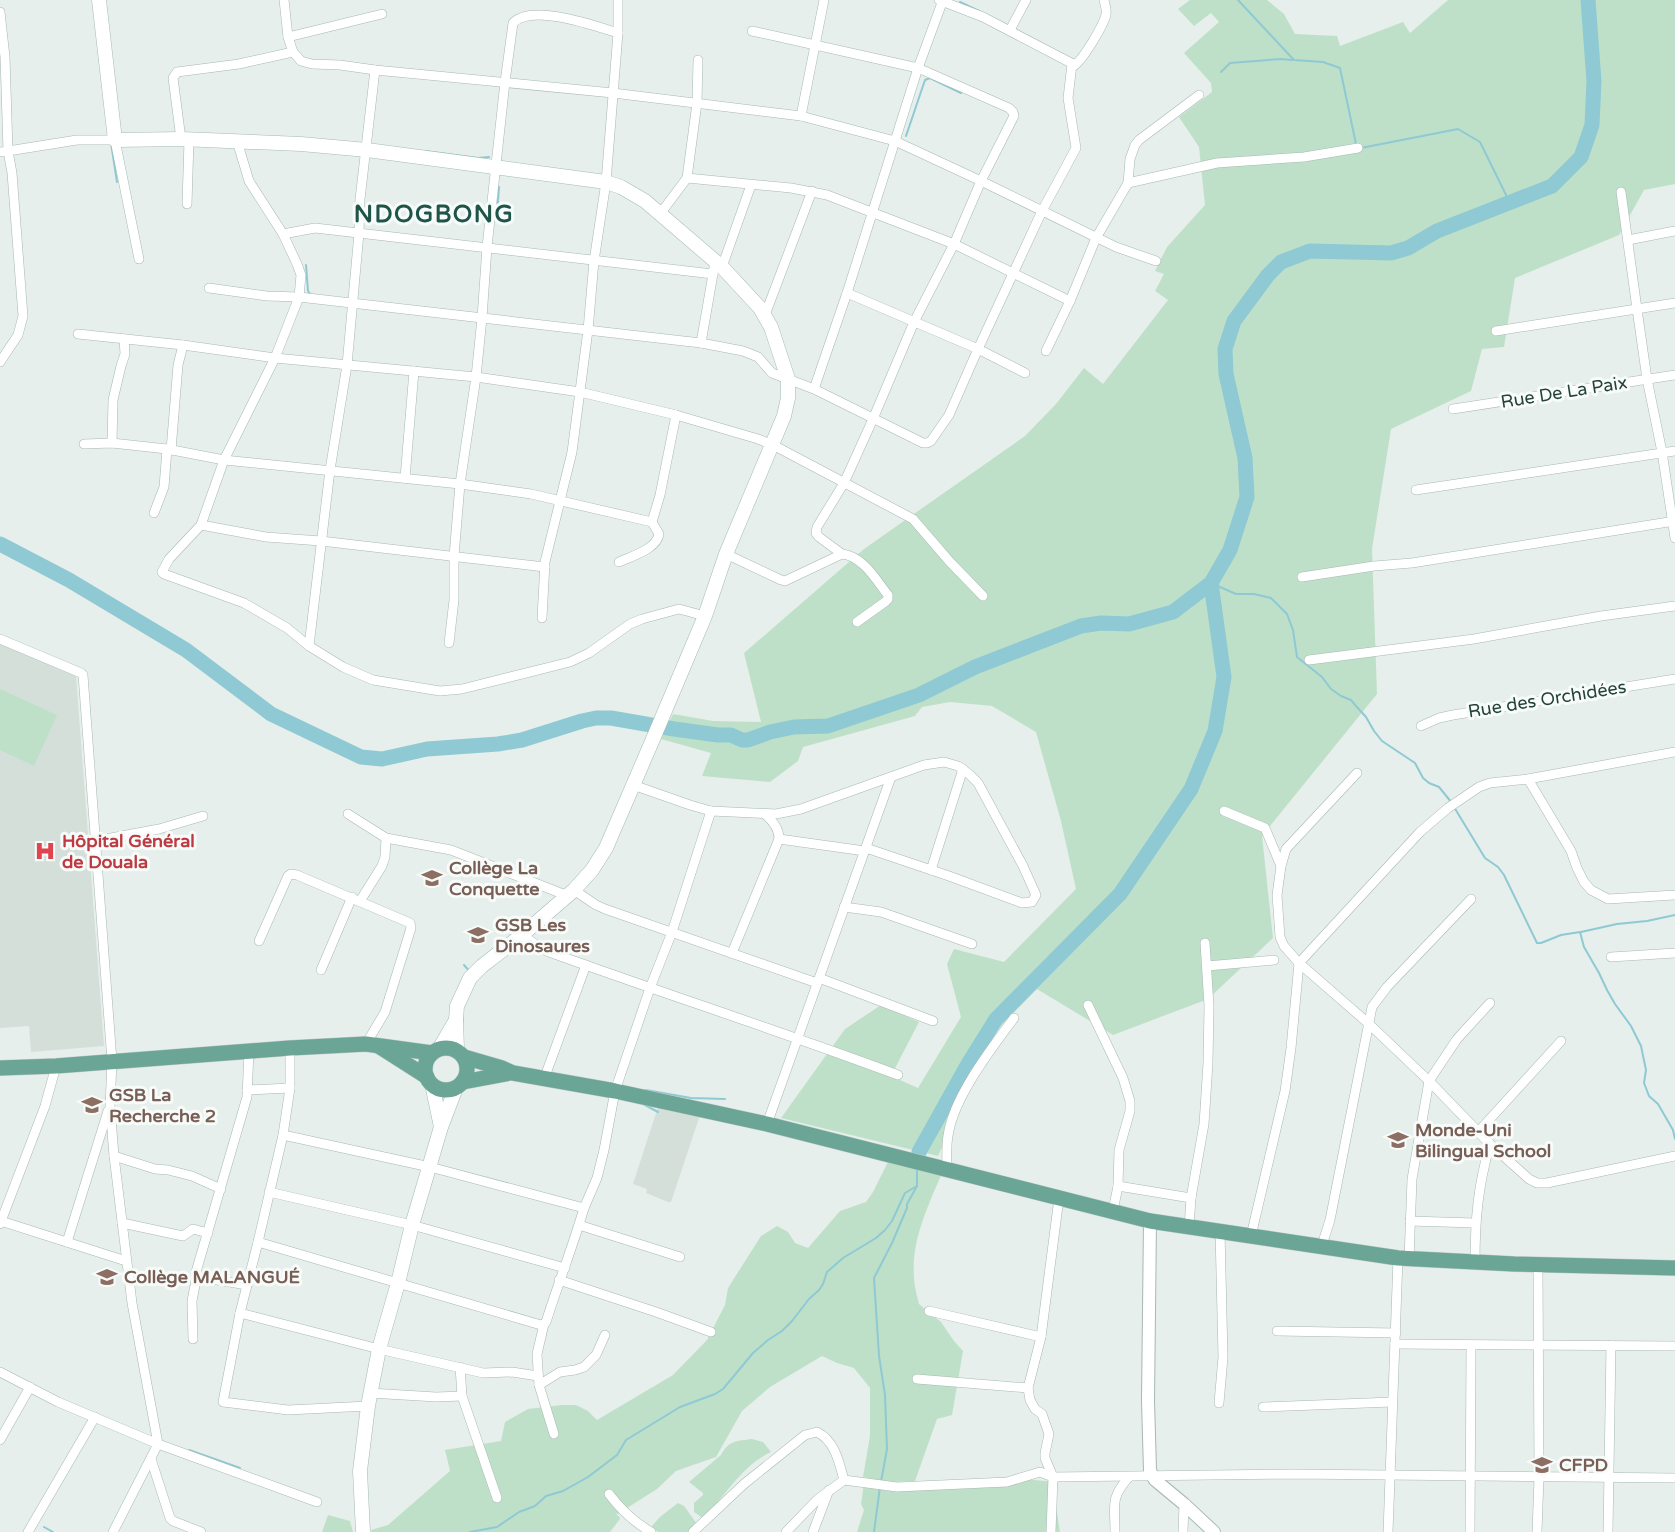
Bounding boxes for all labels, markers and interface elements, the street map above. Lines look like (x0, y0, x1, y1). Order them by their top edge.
district label: NDOGBONG (354, 200, 514, 229)
street label: Rue De La Paix (1499, 371, 1629, 413)
street label: Rue des Orchidées (1466, 676, 1628, 722)
place label: Hôpital Général de Douala (62, 830, 195, 873)
hospital icon: Hôpital Général de Douala (33, 839, 57, 863)
place label: Collège La Conquette (449, 857, 539, 900)
school or university icon: Collège La Conquette (420, 866, 444, 890)
place label: GSB Les Dinosaures (495, 914, 590, 957)
school or university icon: GSB Les Dinosaures (466, 923, 490, 947)
place label: GSB La Recherche 2 (109, 1084, 216, 1127)
school or university icon: GSB La Recherche 2 (80, 1093, 104, 1117)
place label: Monde-Uni Bilingual School (1415, 1119, 1551, 1162)
school or university icon: Monde-Uni Bilingual School (1386, 1128, 1410, 1152)
school or university icon: Collège MALANGUÉ (95, 1265, 119, 1289)
place label: Collège MALANGUÉ (124, 1266, 300, 1288)
school or university icon: CFPD (1530, 1453, 1554, 1477)
place label: CFPD (1559, 1454, 1608, 1476)

